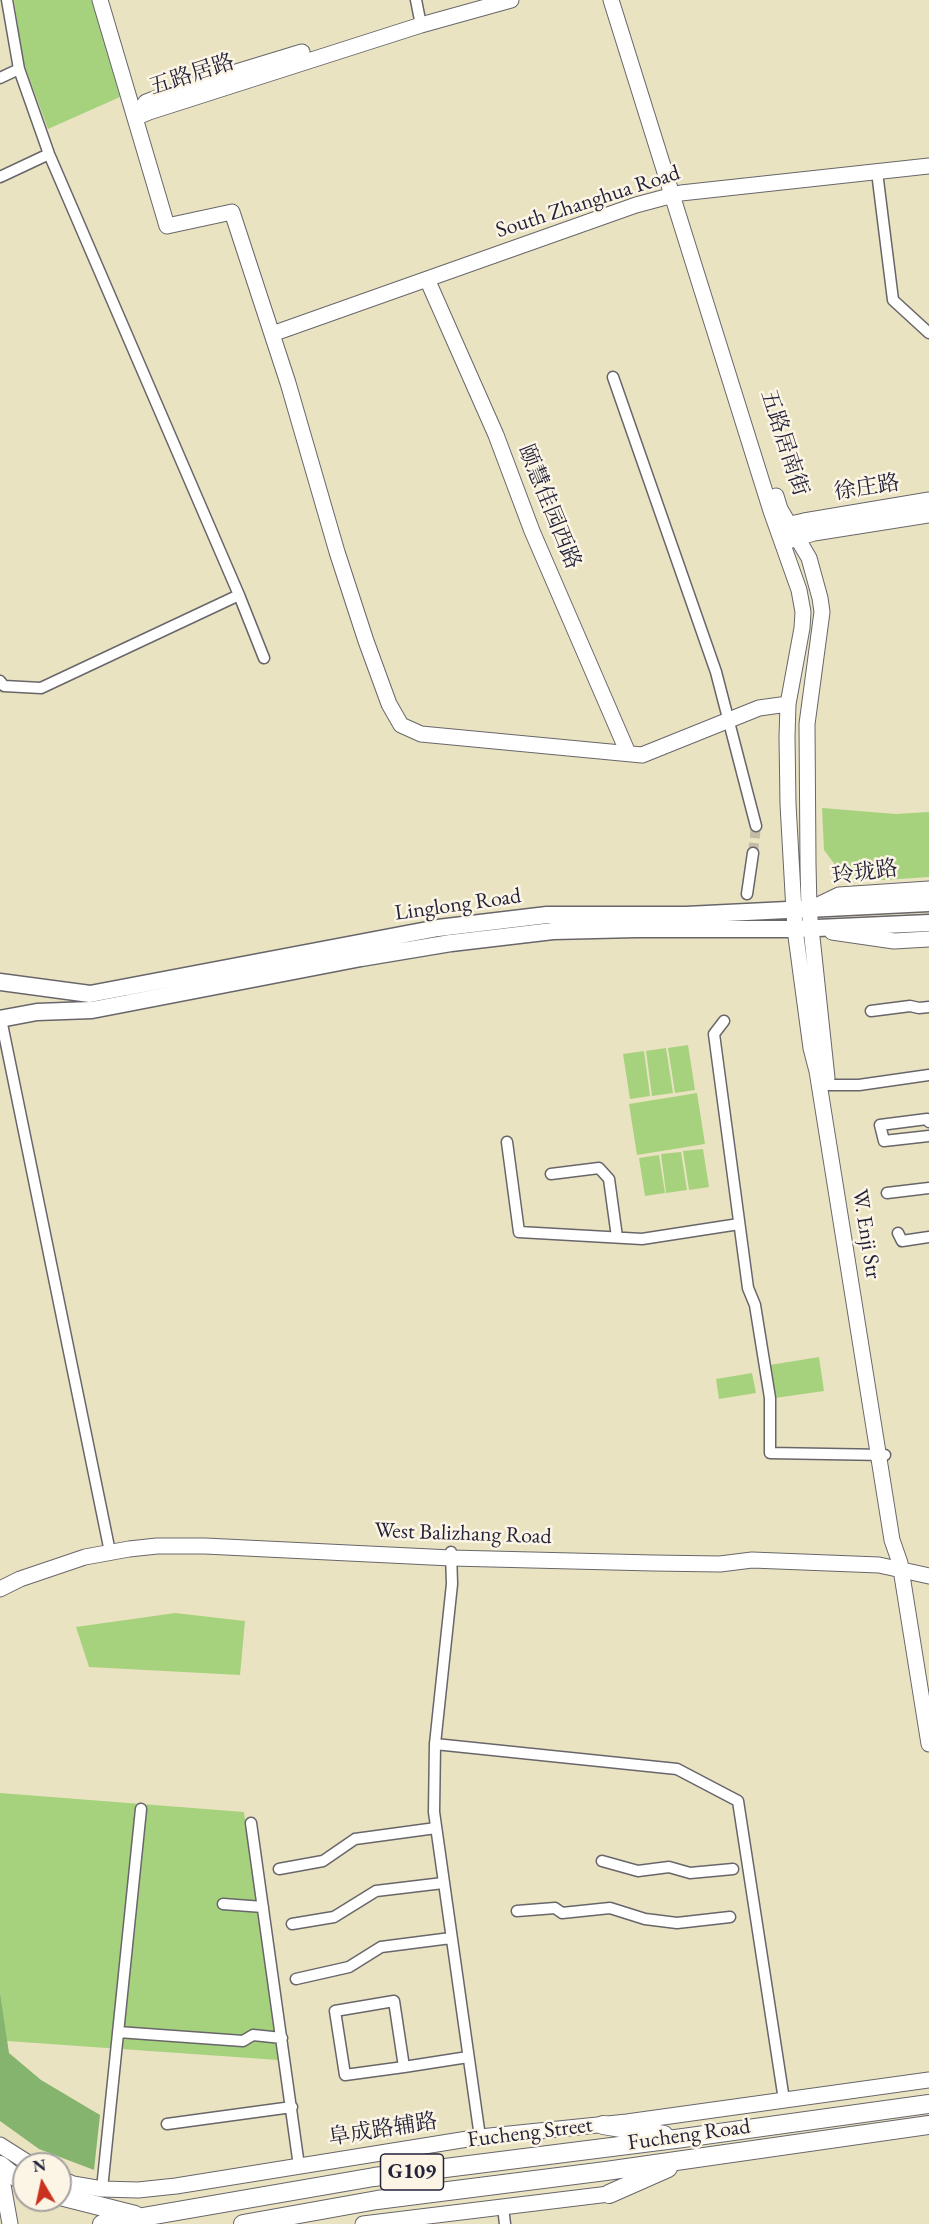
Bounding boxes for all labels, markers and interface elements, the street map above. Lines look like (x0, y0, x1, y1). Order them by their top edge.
street label: 五路居路 (146, 49, 238, 101)
street label: South Zhanghua Road (493, 160, 683, 244)
street label: 五路居南街 (754, 387, 814, 499)
street label: 颐慧佳园西路 (512, 441, 586, 573)
street label: 徐庄路 (832, 470, 902, 506)
street label: 玲珑路 (830, 855, 900, 891)
street label: Linglong Road (393, 883, 523, 927)
street label: W. Enji Str (846, 1187, 886, 1281)
street label: West Balizhang Road (374, 1518, 552, 1550)
street label: 阜成路辅路 (327, 2108, 439, 2152)
street label: Fucheng Street (466, 2112, 594, 2154)
street label: Fucheng Road (626, 2113, 752, 2157)
north arrow (12, 2152, 72, 2212)
text: N (31, 2154, 47, 2177)
road number: G109 (380, 2154, 444, 2190)

